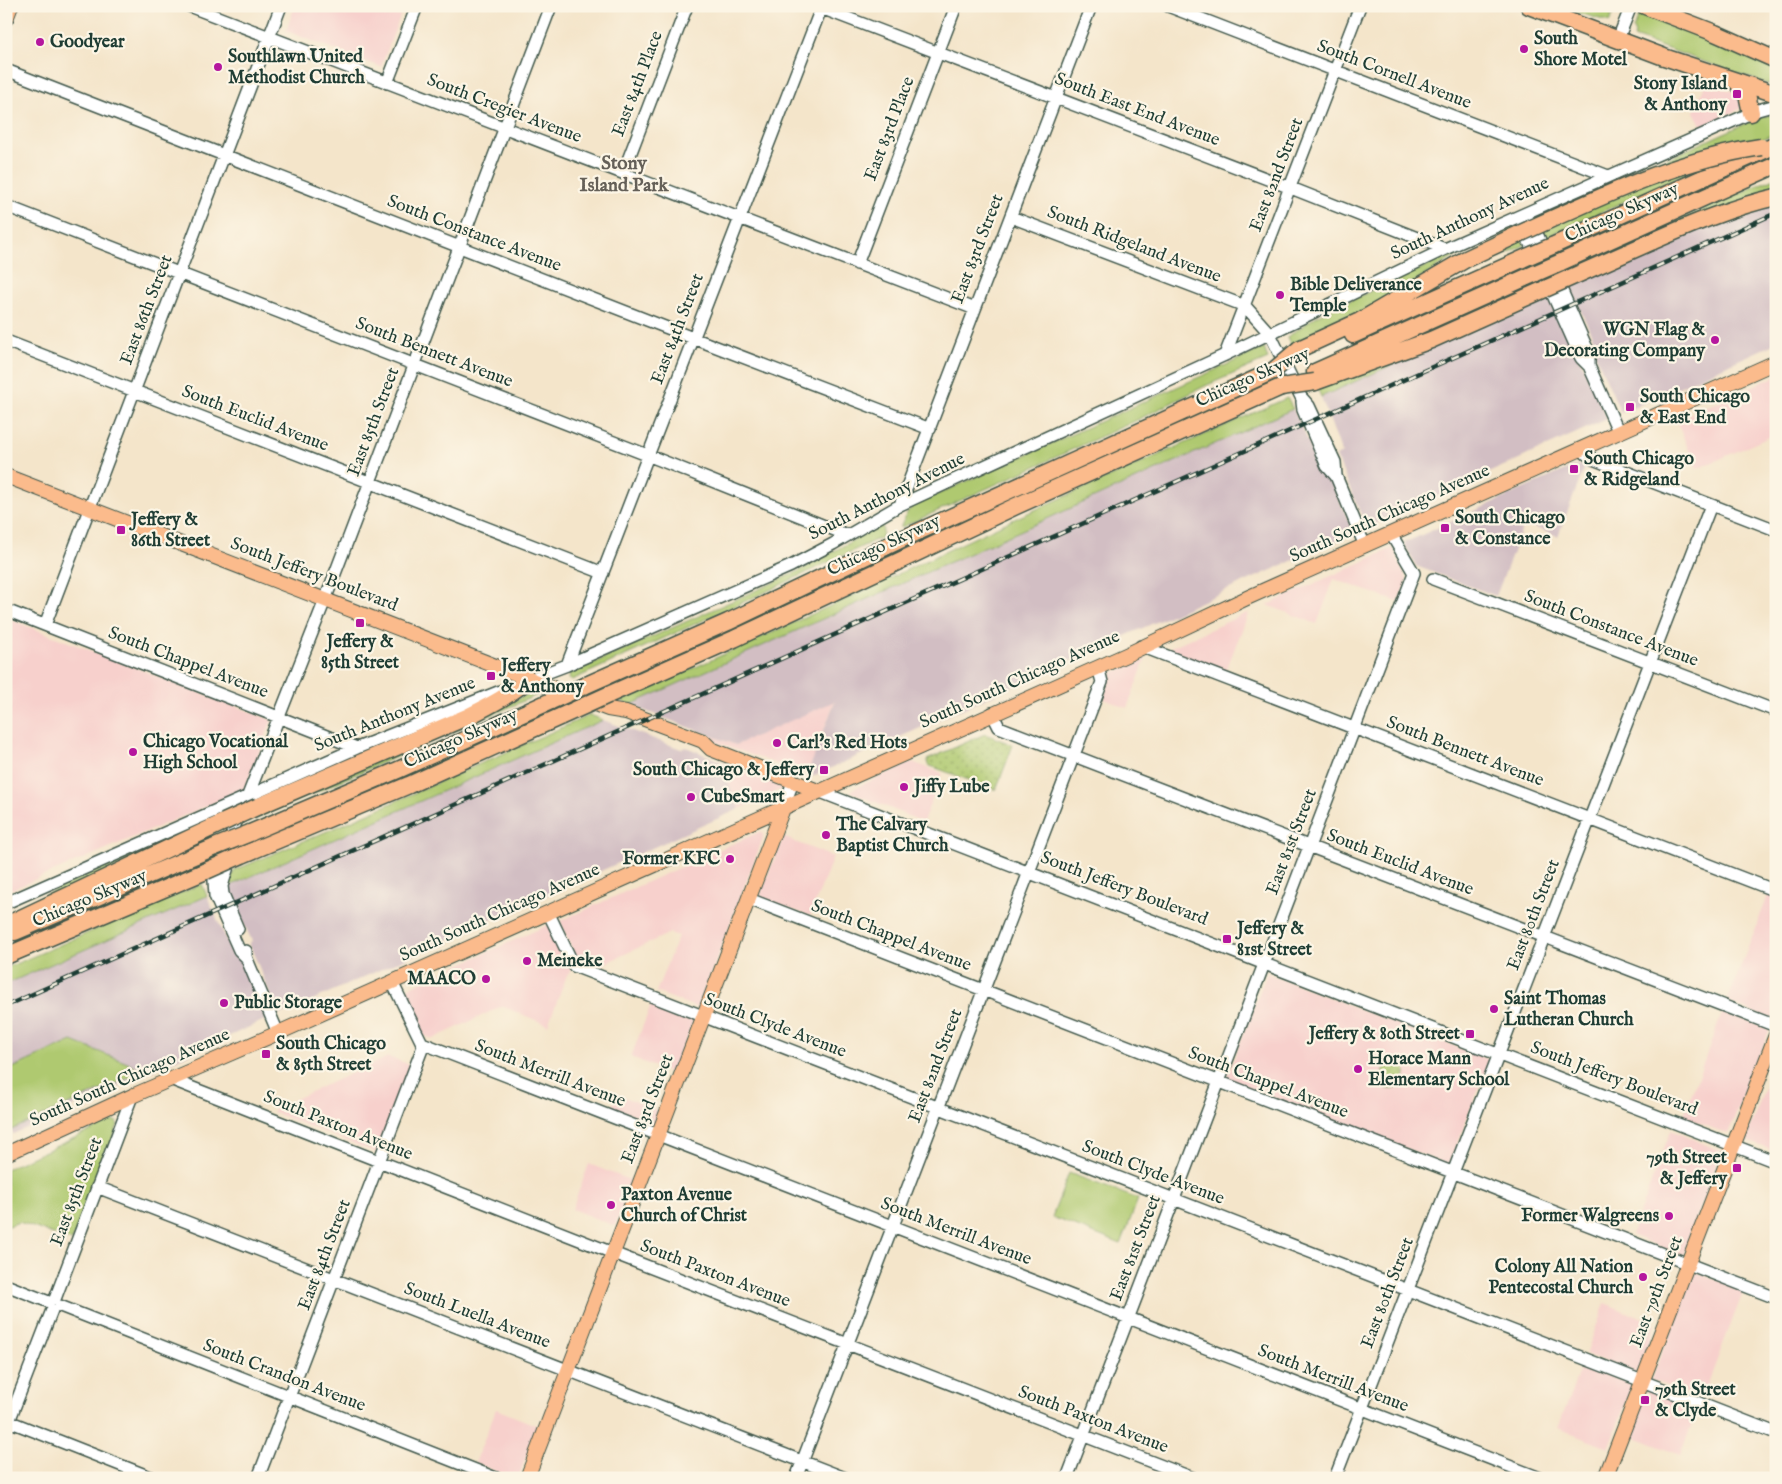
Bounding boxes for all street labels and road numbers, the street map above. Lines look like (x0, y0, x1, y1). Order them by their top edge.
street label: East 84th Place (607, 28, 669, 140)
street label: South Cornell Avenue (1313, 35, 1475, 115)
street label: South East End Avenue (1051, 68, 1223, 152)
street label: South Cregier Avenue (423, 69, 585, 149)
street label: East 83rd Place (860, 74, 920, 184)
street label: East 82nd Street (1245, 115, 1309, 235)
street label: South Anthony Avenue (1387, 172, 1553, 266)
street label: Chicago Skyway (1562, 178, 1683, 248)
street label: South Constance Avenue (384, 190, 564, 278)
street label: East 83rd Street (947, 191, 1009, 307)
street label: South Ridgeland Avenue (1044, 201, 1224, 289)
street label: East 86th Street (116, 252, 178, 368)
street label: East 84th Street (646, 270, 710, 388)
street label: South Bennett Avenue (352, 312, 516, 394)
street label: Chicago Skyway (1193, 343, 1314, 413)
street label: East 85th Street (343, 364, 405, 480)
street label: South Euclid Avenue (178, 380, 332, 458)
street label: South Anthony Avenue (805, 448, 969, 546)
street label: South South Chicago Avenue (1286, 459, 1494, 569)
street label: Chicago Skyway (824, 510, 944, 582)
street label: South Jeffery Boulevard (227, 532, 401, 618)
street label: South Constance Avenue (1521, 585, 1701, 673)
street label: South Chappel Avenue (105, 622, 271, 704)
street label: South South Chicago Avenue (916, 625, 1124, 735)
street label: South Anthony Avenue (311, 672, 479, 758)
street label: Chicago Skyway (401, 704, 522, 774)
street label: South Bennett Avenue (1383, 711, 1547, 793)
street label: East 81st Street (1261, 786, 1323, 898)
street label: South Euclid Avenue (1323, 824, 1477, 902)
street label: South Jeffery Boulevard (1037, 846, 1211, 932)
street label: East 80th Street (1502, 856, 1566, 974)
street label: South South Chicago Avenue (396, 858, 604, 968)
street label: Chicago Skyway (29, 865, 151, 933)
street label: South Chappel Avenue (808, 895, 974, 977)
street label: South Clyde Avenue (701, 988, 849, 1064)
street label: East 82nd Street (904, 1006, 968, 1126)
street label: South South Chicago Avenue (26, 1023, 234, 1133)
street label: South Merrill Avenue (471, 1035, 629, 1113)
street label: South Jeffery Boulevard (1527, 1036, 1701, 1122)
street label: South Chappel Avenue (1185, 1042, 1351, 1124)
street label: East 83rd Street (617, 1051, 679, 1167)
street label: South Paxton Avenue (260, 1086, 416, 1166)
street label: East 85th Street (46, 1134, 108, 1250)
street label: South Clyde Avenue (1079, 1135, 1227, 1211)
street label: East 81st Street (1105, 1192, 1167, 1304)
street label: South Merrill Avenue (877, 1193, 1035, 1271)
street label: East 84th Street (293, 1196, 357, 1314)
street label: East 79th Street (1625, 1233, 1689, 1351)
street label: East 80th Street (1356, 1234, 1420, 1352)
street label: South Paxton Avenue (637, 1235, 793, 1313)
street label: South Luella Avenue (401, 1278, 553, 1354)
street label: South Crandon Avenue (199, 1334, 369, 1418)
street label: South Merrill Avenue (1254, 1340, 1412, 1418)
street label: South Paxton Avenue (1015, 1381, 1171, 1459)

